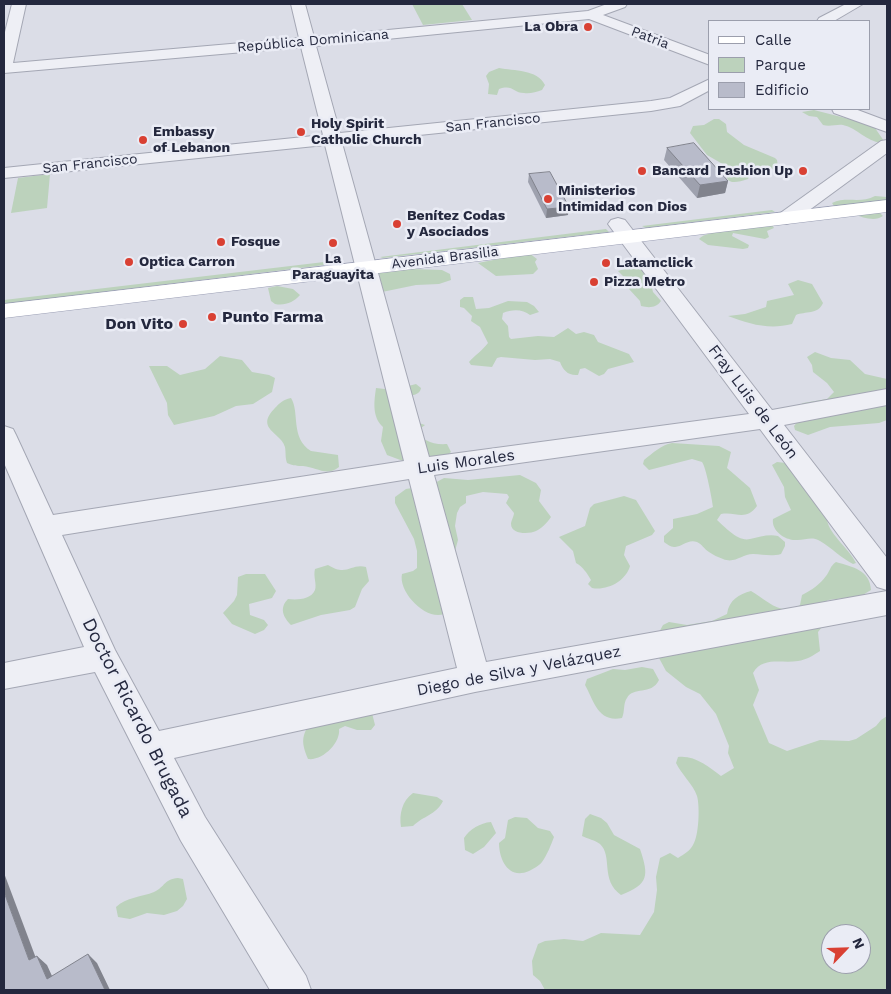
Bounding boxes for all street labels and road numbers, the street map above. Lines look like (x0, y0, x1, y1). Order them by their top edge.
street label: Patria (629, 23, 671, 53)
street label: República Dominicana (236, 26, 390, 56)
street label: San Francisco (445, 110, 541, 136)
street label: San Francisco (42, 151, 138, 177)
street label: Avenida Brasilia (391, 243, 499, 273)
street label: Fray Luis de León (704, 341, 802, 463)
street label: Luis Morales (416, 446, 516, 478)
street label: Doctor Ricardo Brugada (77, 614, 197, 822)
street label: Diego de Silva y Velázquez (415, 642, 623, 700)

